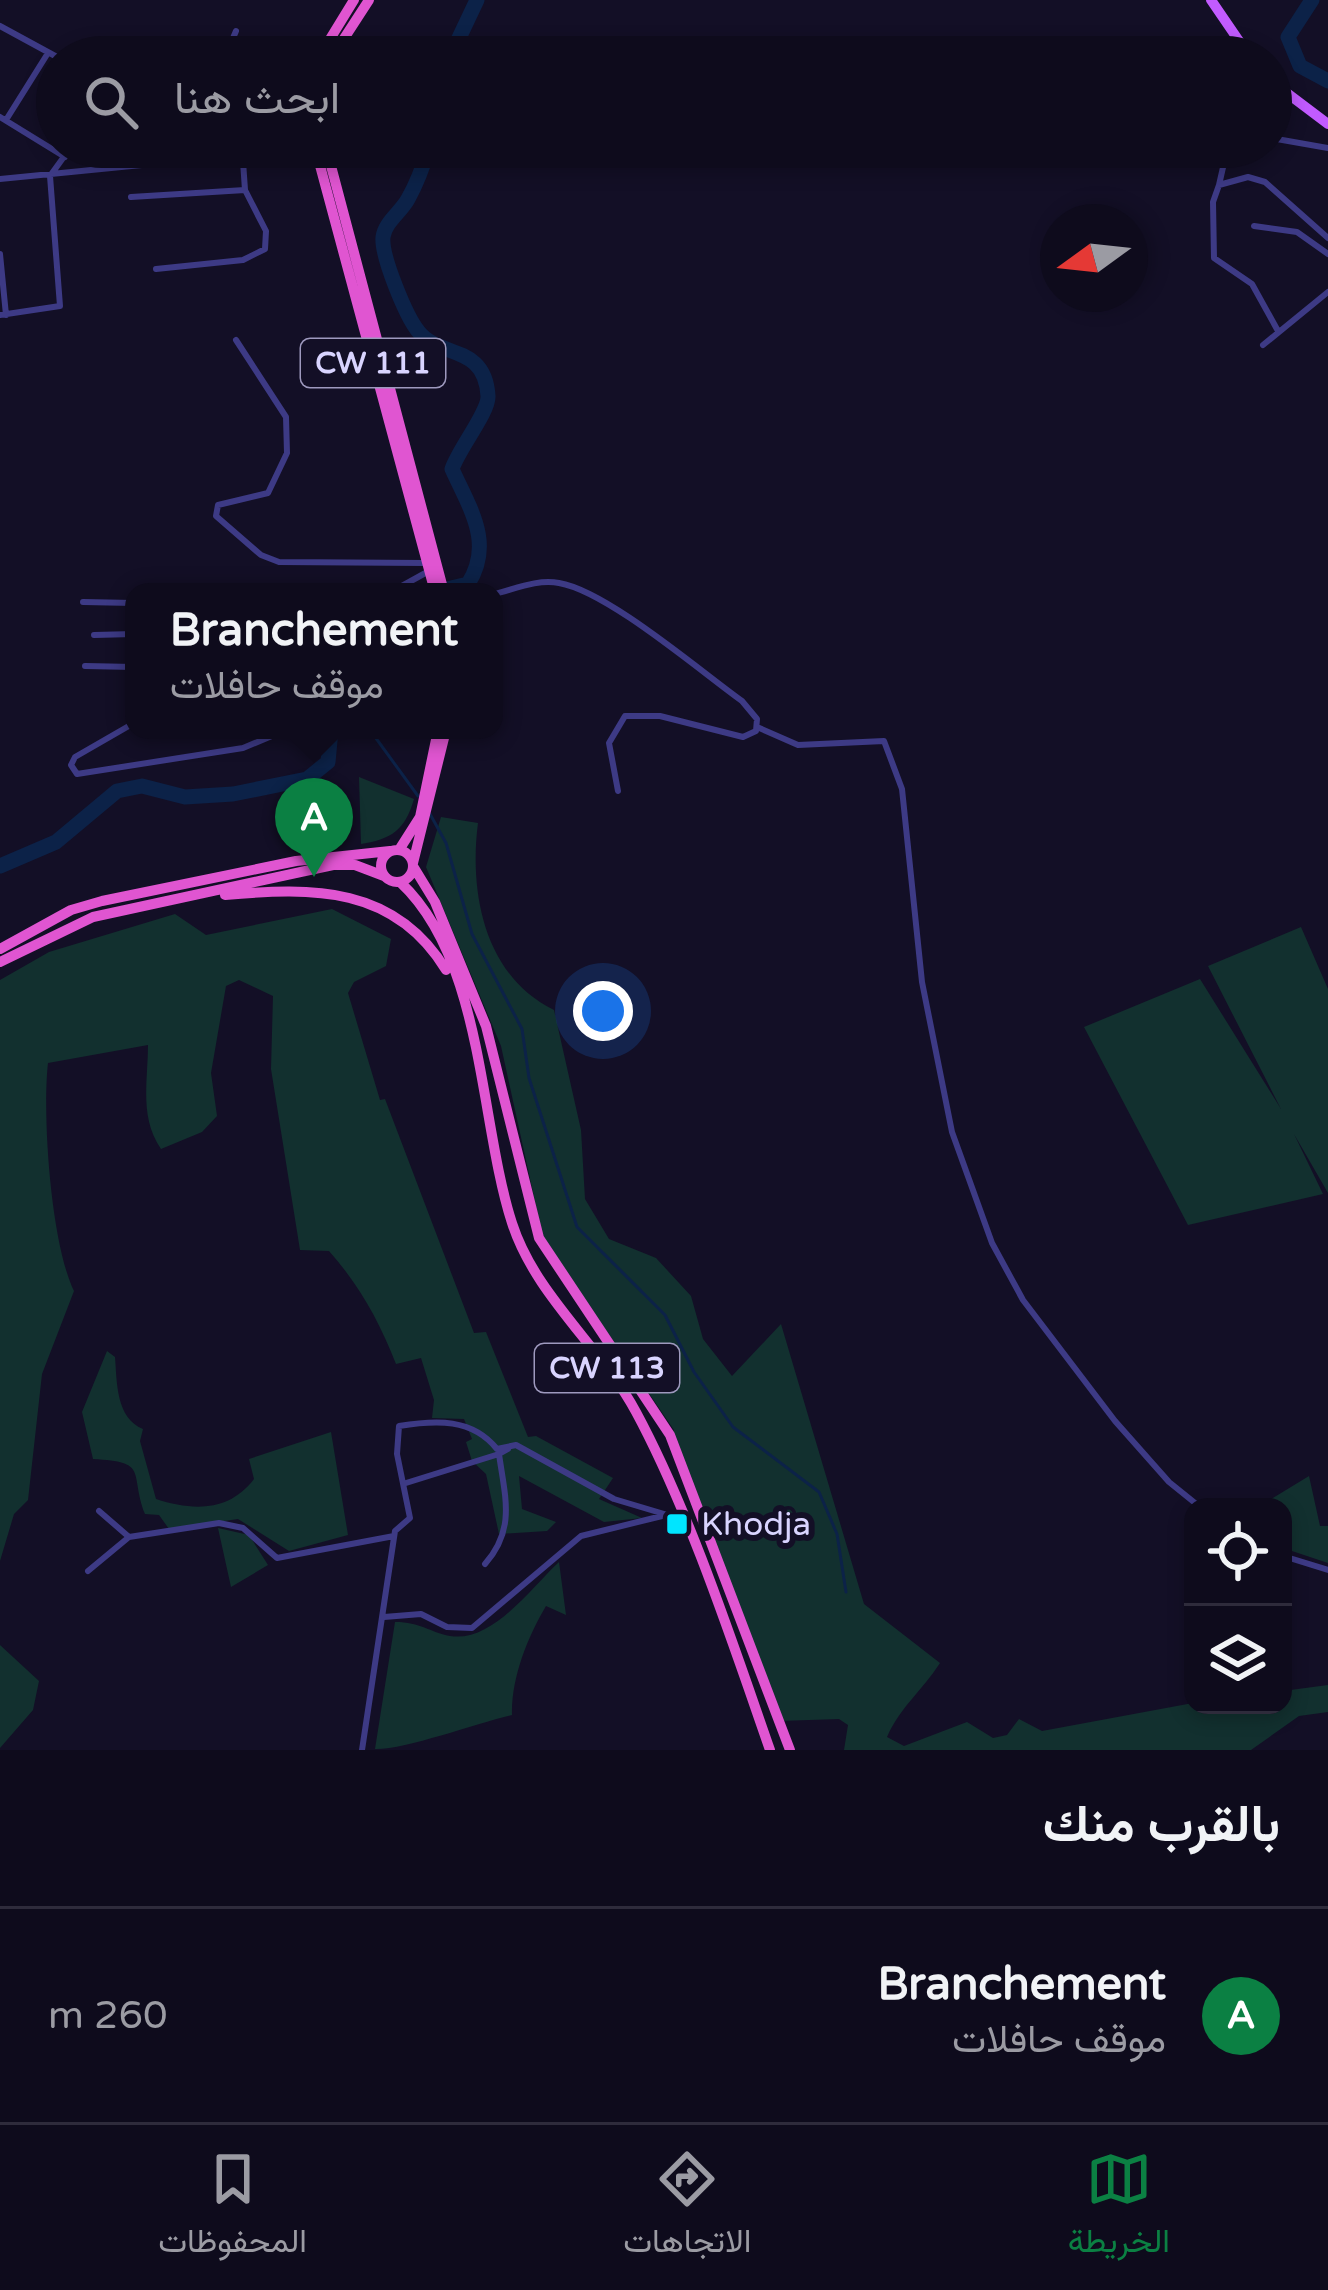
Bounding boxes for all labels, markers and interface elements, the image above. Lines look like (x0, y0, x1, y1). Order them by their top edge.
search box (36, 36, 1292, 168)
icon: search (78, 69, 144, 135)
text: ابحث هنا (174, 72, 340, 126)
north arrow (1040, 204, 1148, 312)
road number: CW 111 (301, 339, 445, 387)
popup (125, 583, 503, 739)
text: Branchement (170, 604, 458, 658)
text: موقف حافلات (170, 662, 384, 709)
pin: A (275, 778, 353, 877)
your location (573, 981, 633, 1041)
road number: CW 113 (535, 1344, 679, 1392)
map controls (1184, 1498, 1292, 1714)
button: locate (1184, 1498, 1292, 1606)
place label: Khodja (701, 1505, 811, 1544)
marker: Khodja (664, 1511, 690, 1537)
button: layers (1184, 1606, 1292, 1714)
text: بالقرب منك (1043, 1794, 1280, 1856)
text: Branchement (878, 1958, 1166, 2012)
text: 260 m (48, 1992, 167, 2039)
text: A (1226, 1992, 1256, 2039)
text: موقف حافلات (952, 2016, 1166, 2063)
tab: المحفوظات (158, 2146, 307, 2270)
tab: الاتجاهات (623, 2146, 751, 2270)
tab: الخريطة (1068, 2146, 1170, 2270)

